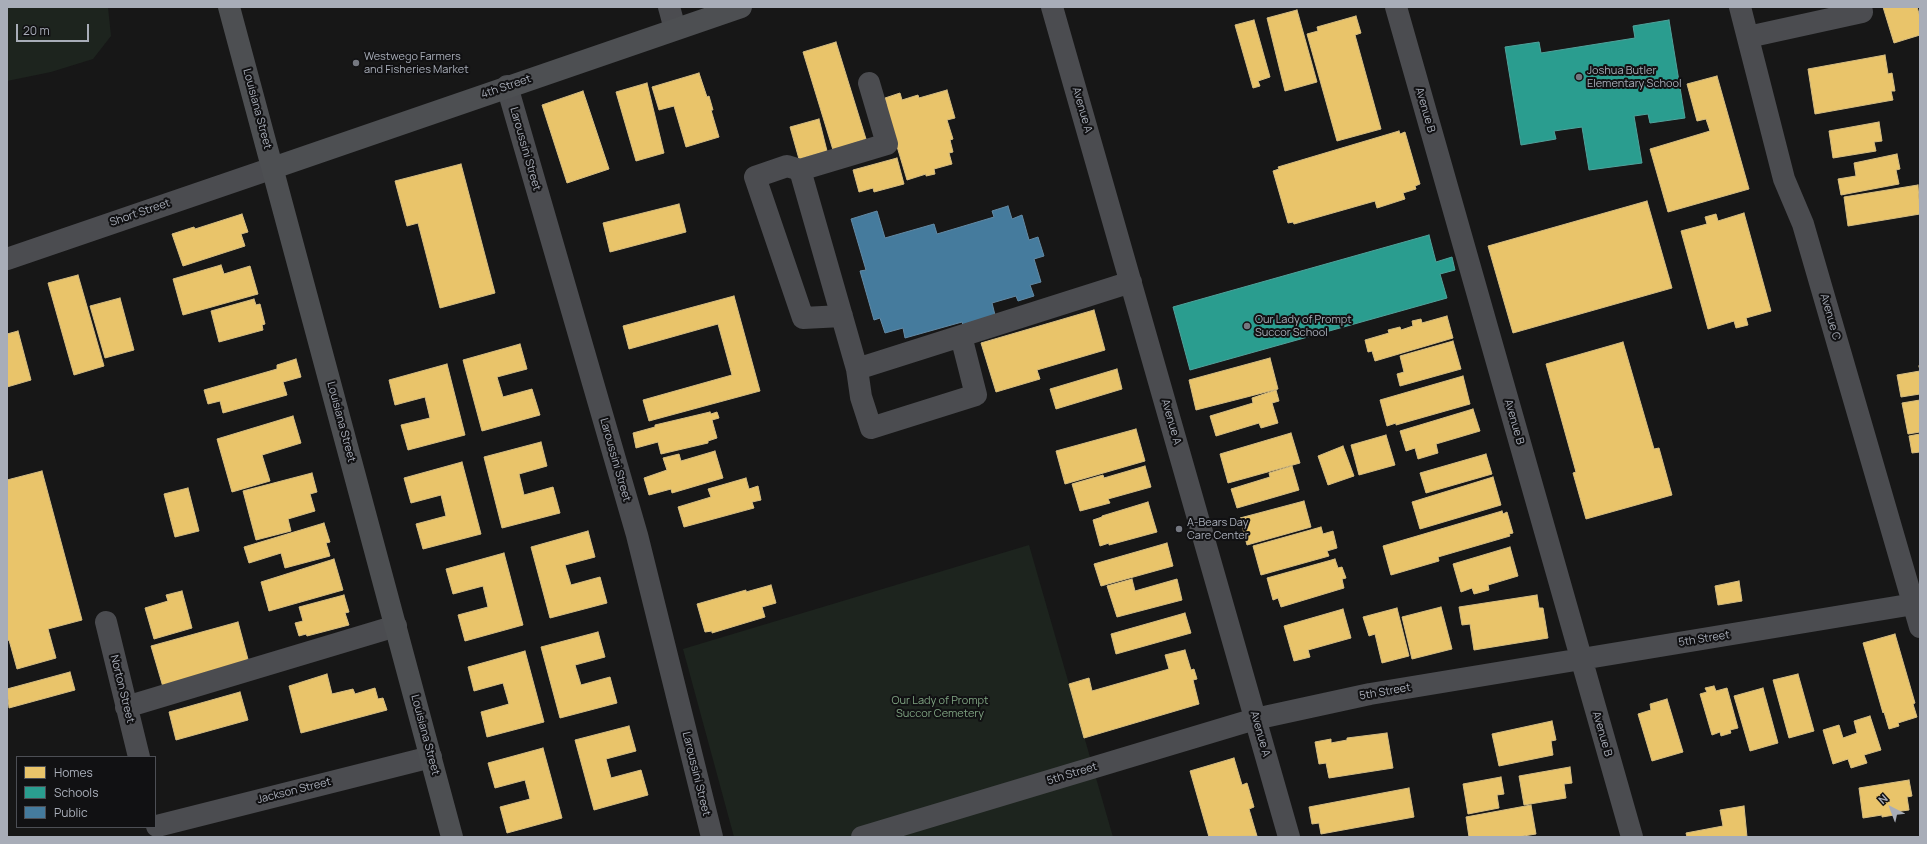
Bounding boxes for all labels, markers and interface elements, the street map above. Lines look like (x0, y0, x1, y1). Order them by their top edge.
scale bar (18, 16, 91, 42)
text: 20 m (23, 22, 50, 39)
place label: Westwego Farmers and Fisheries Market (364, 50, 469, 76)
marker: Westwego Farmers and Fisheries Market (351, 58, 361, 68)
place label: Joshua Butler Elementary School (1587, 64, 1682, 90)
street label: Louisiana Street (240, 67, 274, 151)
street label: 4th Street (479, 72, 533, 102)
marker: Joshua Butler Elementary School (1574, 72, 1584, 82)
street label: Avenue A (1069, 86, 1095, 134)
street label: Avenue B (1412, 86, 1438, 134)
street label: Laroussini Street (507, 106, 543, 192)
street label: Short Street (108, 197, 172, 229)
street label: Avenue C (1817, 292, 1843, 342)
place label: Our Lady of Prompt Succor School (1255, 313, 1352, 339)
marker: Our Lady of Prompt Succor School (1242, 321, 1252, 331)
street label: Louisiana Street (324, 380, 358, 464)
street label: Avenue A (1158, 398, 1184, 446)
street label: Avenue B (1501, 398, 1527, 446)
street label: Laroussini Street (597, 417, 633, 503)
place label: A-Bears Day Care Center (1187, 516, 1249, 542)
marker: A-Bears Day Care Center (1174, 524, 1184, 534)
street label: 5th Street (1677, 628, 1731, 650)
street label: Norton Street (107, 654, 137, 724)
street label: 5th Street (1358, 681, 1412, 703)
street label: Louisiana Street (408, 693, 442, 777)
park label: Our Lady of Prompt Succor Cemetery (892, 694, 988, 720)
street label: Avenue A (1247, 710, 1273, 758)
street label: Avenue B (1589, 710, 1615, 758)
street label: Laroussini Street (679, 731, 713, 817)
legend (16, 756, 156, 828)
street label: 5th Street (1045, 760, 1099, 788)
text: Homes (54, 764, 93, 781)
street label: Jackson Street (256, 775, 332, 807)
text: Schools (54, 784, 98, 801)
north arrow (1871, 788, 1911, 828)
text: N (1875, 790, 1891, 807)
text: Public (54, 804, 88, 821)

